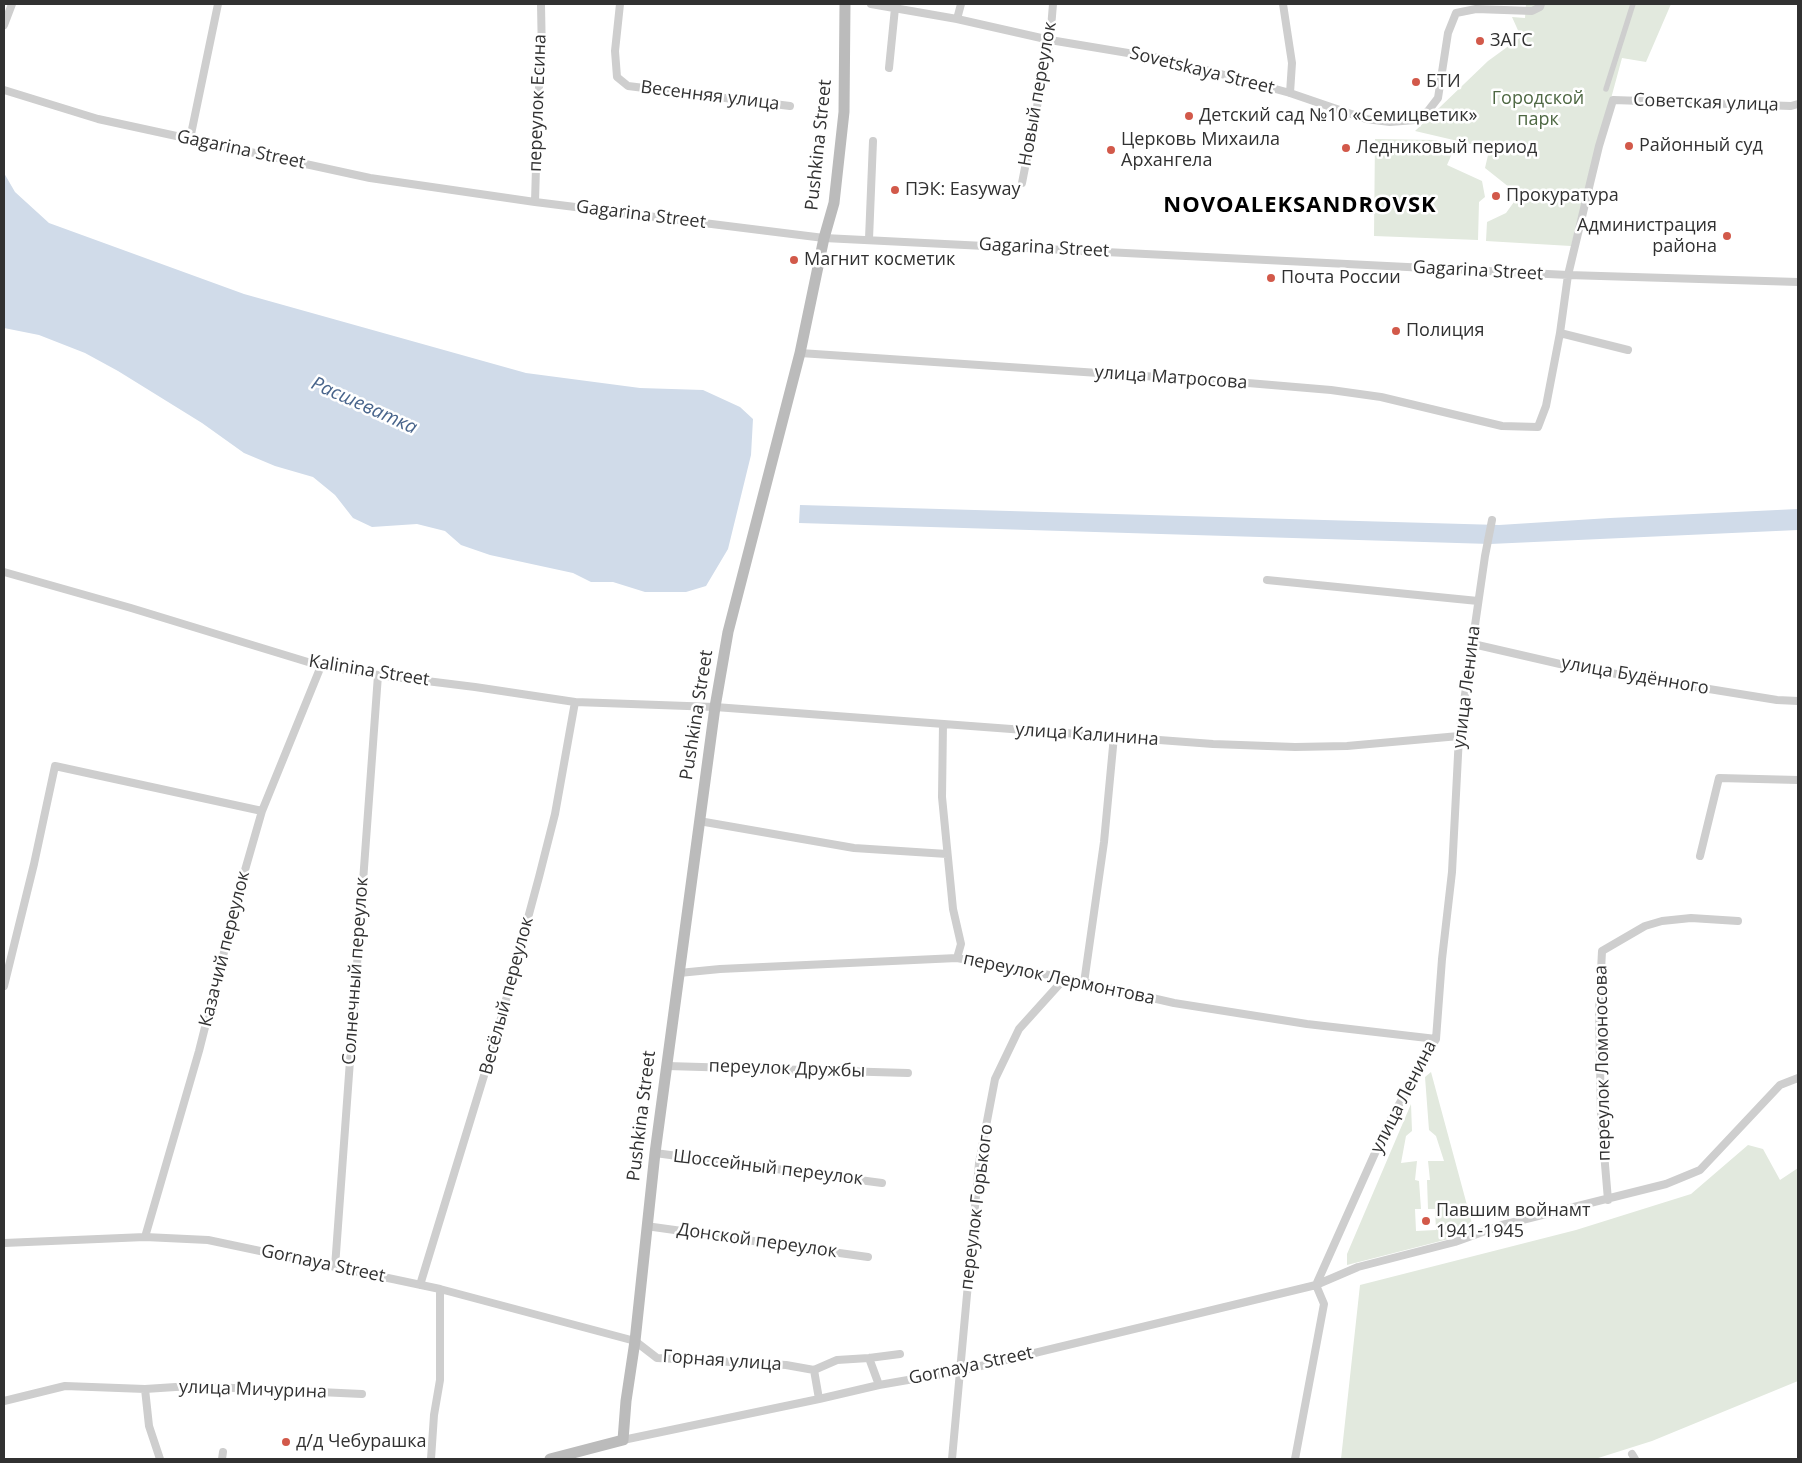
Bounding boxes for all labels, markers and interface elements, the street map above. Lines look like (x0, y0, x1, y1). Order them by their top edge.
street label: Новый переулок (1015, 20, 1061, 168)
place label: ЗАГС (1490, 30, 1533, 52)
street label: переулок Есина (525, 34, 551, 172)
marker: ЗАГС (1474, 35, 1486, 47)
street label: Sovetskaya Street (1127, 43, 1277, 99)
place label: БТИ (1426, 71, 1461, 93)
marker: БТИ (1410, 76, 1422, 88)
street label: Весенняя улица (639, 77, 781, 115)
street label: Pushkina Street (801, 78, 837, 212)
park label: Городской парк (1492, 88, 1584, 130)
street label: Советская улица (1633, 90, 1779, 116)
place label: Детский сад №10 «Семицветик» (1199, 105, 1477, 127)
marker: Детский сад №10 «Семицветик» (1183, 110, 1195, 122)
street label: Gagarina Street (175, 126, 307, 174)
place label: Церковь Михаила Архангела (1121, 129, 1280, 172)
place label: Районный суд (1639, 135, 1763, 157)
place label: Ледниковый период (1356, 137, 1537, 159)
marker: Районный суд (1623, 140, 1635, 152)
marker: Ледниковый период (1340, 142, 1352, 154)
marker: Церковь Михаила Архангела (1105, 144, 1117, 156)
place label: ПЭК: Easyway (905, 179, 1020, 201)
marker: ПЭК: Easyway (889, 184, 901, 196)
place label: Прокуратура (1506, 185, 1619, 207)
marker: Прокуратура (1490, 190, 1502, 202)
district label: NOVOALEKSANDROVSK (1161, 193, 1439, 219)
street label: Gagarina Street (575, 196, 707, 234)
place label: Администрация района (1577, 215, 1717, 258)
marker: Администрация района (1721, 230, 1733, 242)
street label: Gagarina Street (978, 234, 1110, 262)
place label: Магнит косметик (804, 249, 955, 271)
marker: Магнит косметик (788, 254, 800, 266)
street label: Gagarina Street (1412, 257, 1544, 285)
place label: Почта России (1281, 267, 1401, 289)
marker: Почта России (1265, 272, 1277, 284)
place label: Полиция (1406, 320, 1484, 342)
marker: Полиция (1390, 325, 1402, 337)
street label: улица Матросова (1094, 362, 1248, 394)
water label: Расшеватка (308, 373, 420, 439)
street label: улица Ленина (1449, 624, 1485, 750)
street label: Pushkina Street (676, 648, 718, 782)
street label: Kalinina Street (307, 651, 431, 691)
street label: улица Будённого (1560, 652, 1710, 700)
street label: улица Калинина (1015, 719, 1159, 751)
street label: Казачий переулок (195, 869, 255, 1029)
street label: Солнечный переулок (339, 876, 373, 1066)
street label: Весёлый переулок (476, 915, 538, 1077)
street label: переулок Лермонтова (961, 948, 1157, 1010)
street label: переулок Ломоносова (1590, 965, 1616, 1161)
street label: улица Ленина (1366, 1037, 1442, 1157)
street label: Pushkina Street (623, 1049, 661, 1183)
street label: переулок Дружбы (708, 1055, 866, 1083)
street label: переулок Горького (956, 1123, 998, 1291)
street label: Шоссейный переулок (672, 1146, 864, 1190)
place label: Павшим войнамт 1941-1945 (1436, 1200, 1590, 1242)
marker: Павшим войнамт 1941-1945 (1420, 1215, 1432, 1227)
street label: Донской переулок (676, 1219, 838, 1263)
street label: Gornaya Street (259, 1240, 387, 1288)
street label: Gornaya Street (907, 1342, 1035, 1390)
street label: Горная улица (662, 1346, 782, 1376)
street label: улица Мичурина (179, 1377, 327, 1403)
place label: д/д Чебурашка (296, 1431, 427, 1453)
marker: д/д Чебурашка (280, 1436, 292, 1448)

